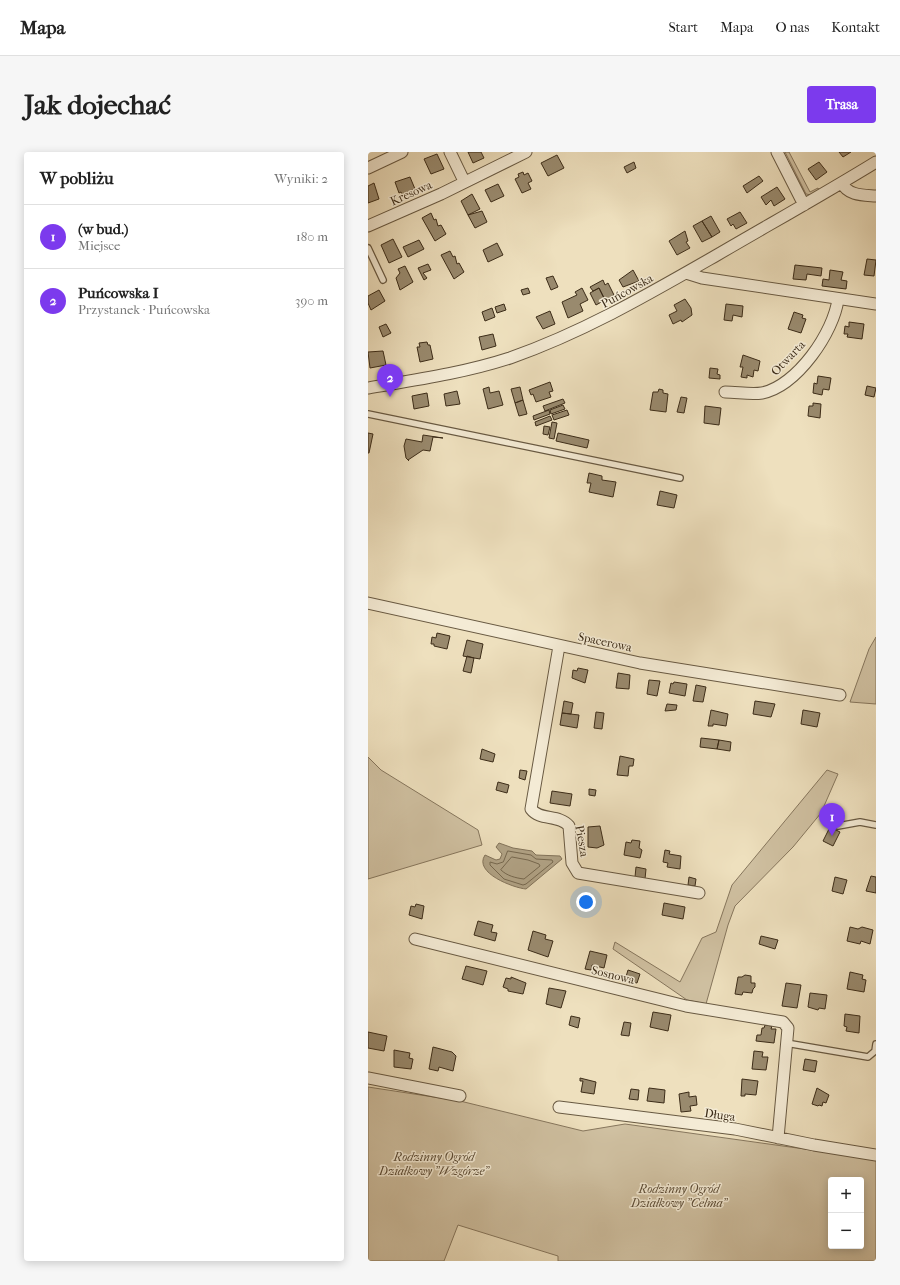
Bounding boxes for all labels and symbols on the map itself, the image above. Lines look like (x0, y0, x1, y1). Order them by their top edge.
street label: Kresowa (388, 177, 434, 208)
street label: Puńcowska (599, 271, 656, 311)
street label: Otwarta (768, 337, 808, 378)
pin: 2 (377, 364, 403, 397)
street label: Spacerowa (577, 629, 634, 655)
pin: 1 (819, 803, 845, 836)
street label: Piesza (572, 824, 592, 858)
your location (576, 892, 596, 912)
street label: Sosnowa (590, 963, 636, 987)
street label: Długa (704, 1106, 737, 1124)
park label: Rodzinny Ogród Działkowy "Wzgórze" (378, 1150, 490, 1178)
park label: Rodzinny Ogród Działkowy "Celma" (630, 1182, 728, 1210)

